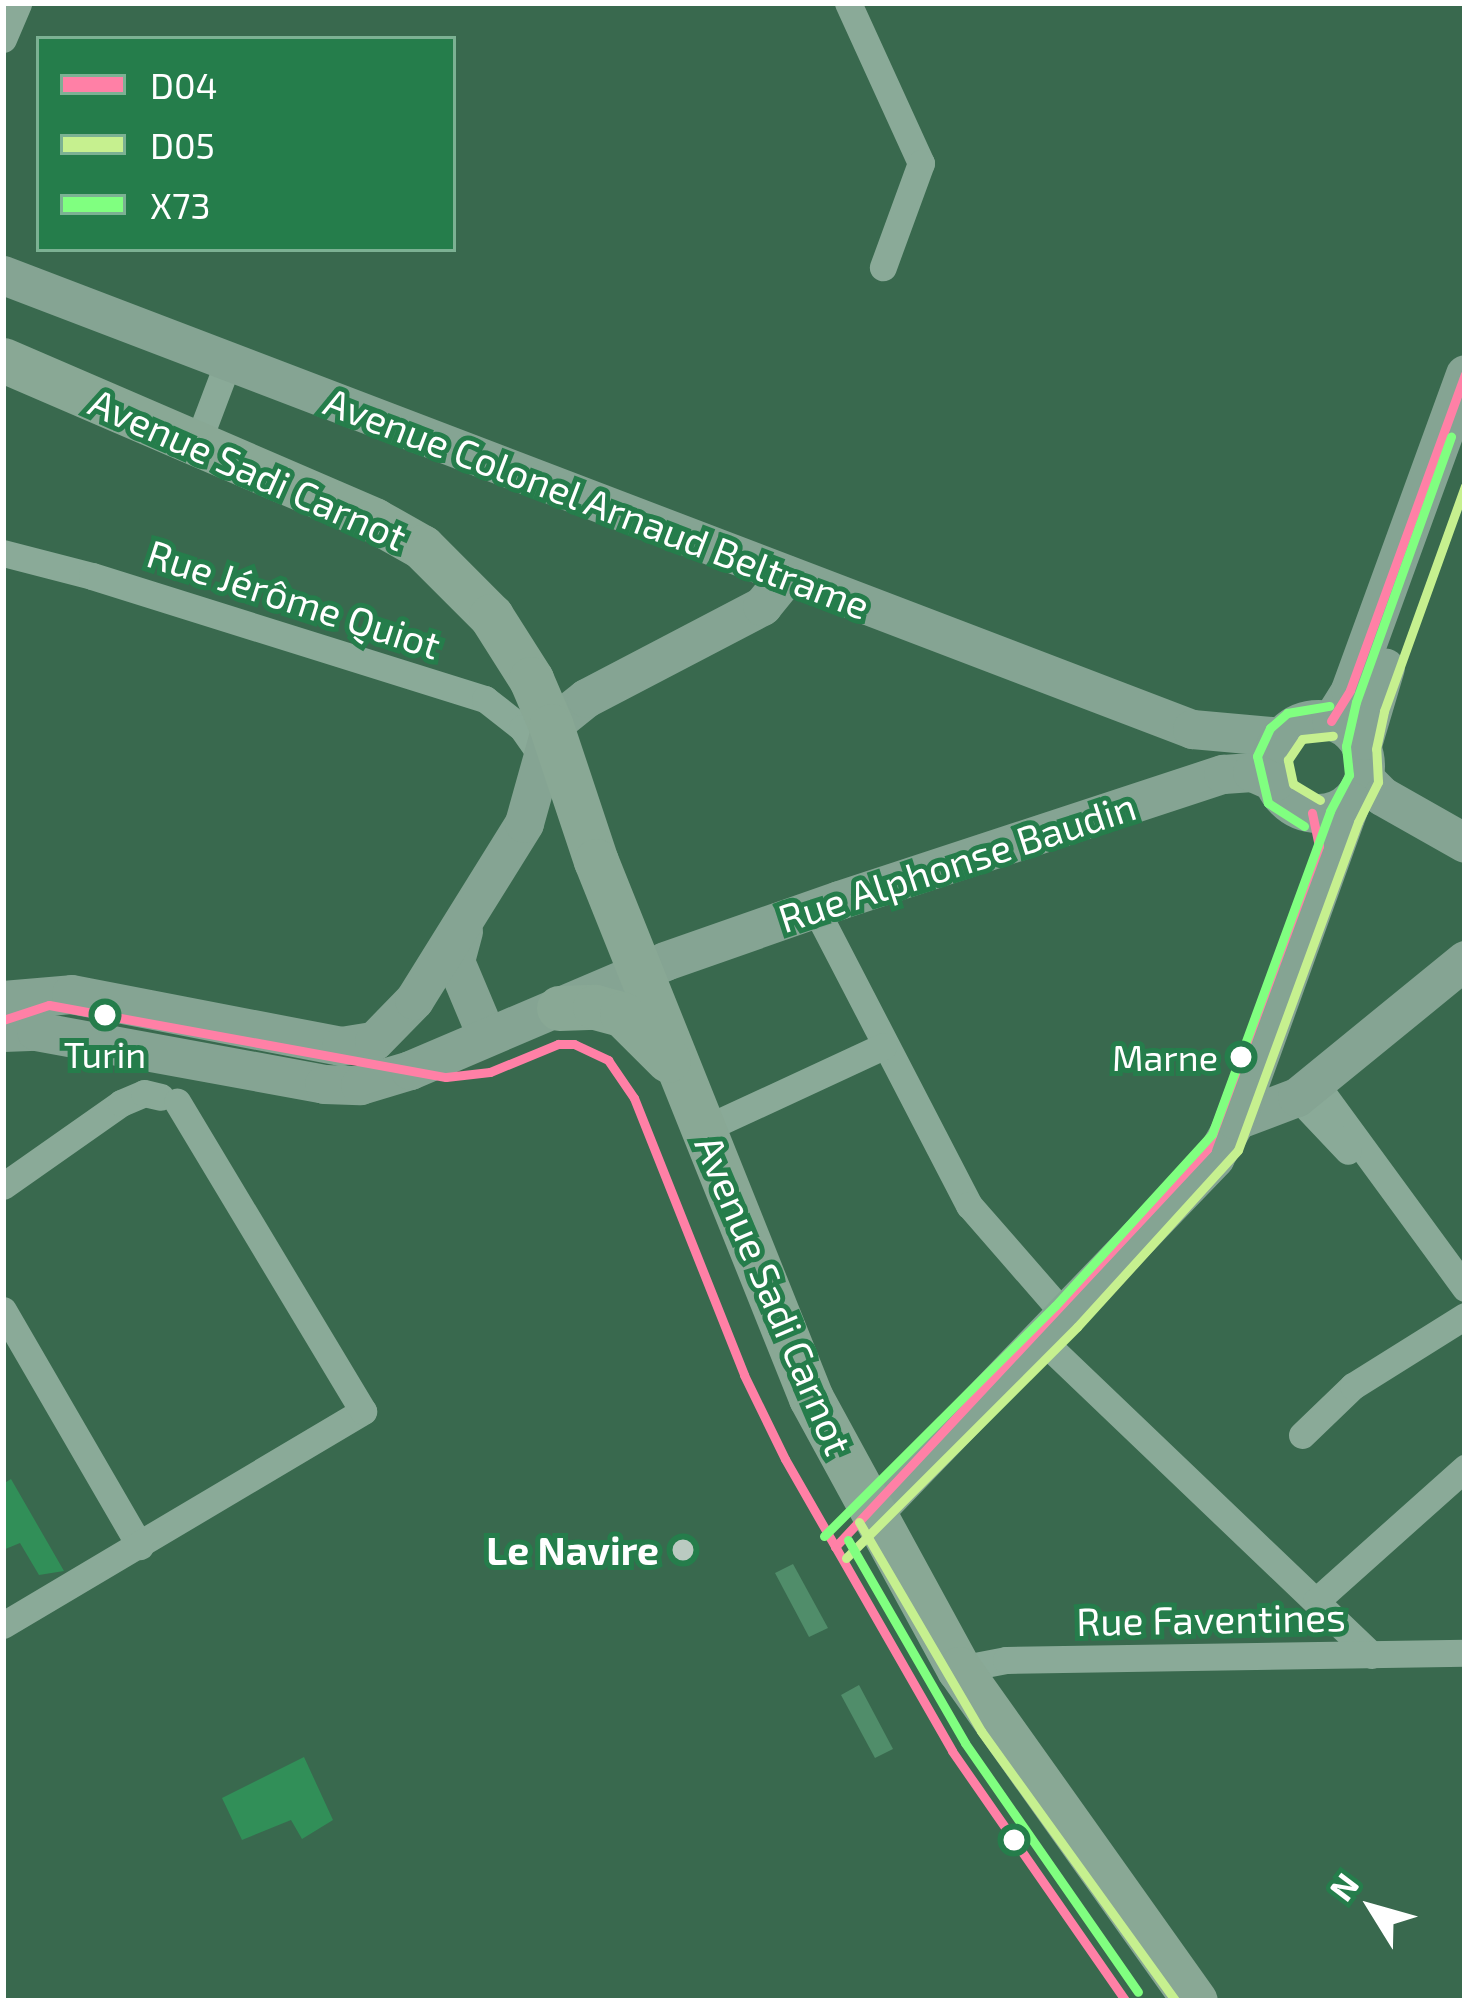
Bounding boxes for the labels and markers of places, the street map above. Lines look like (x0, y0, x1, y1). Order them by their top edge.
marker: Turin (94, 1004, 116, 1026)
place label: Turin (64, 1032, 146, 1076)
place label: Marne (1112, 1035, 1218, 1079)
marker: Marne (1230, 1046, 1252, 1068)
place label: Le Navire (486, 1527, 659, 1573)
marker: Le Navire (670, 1537, 696, 1563)
unlabelled marker (1003, 1829, 1025, 1851)

